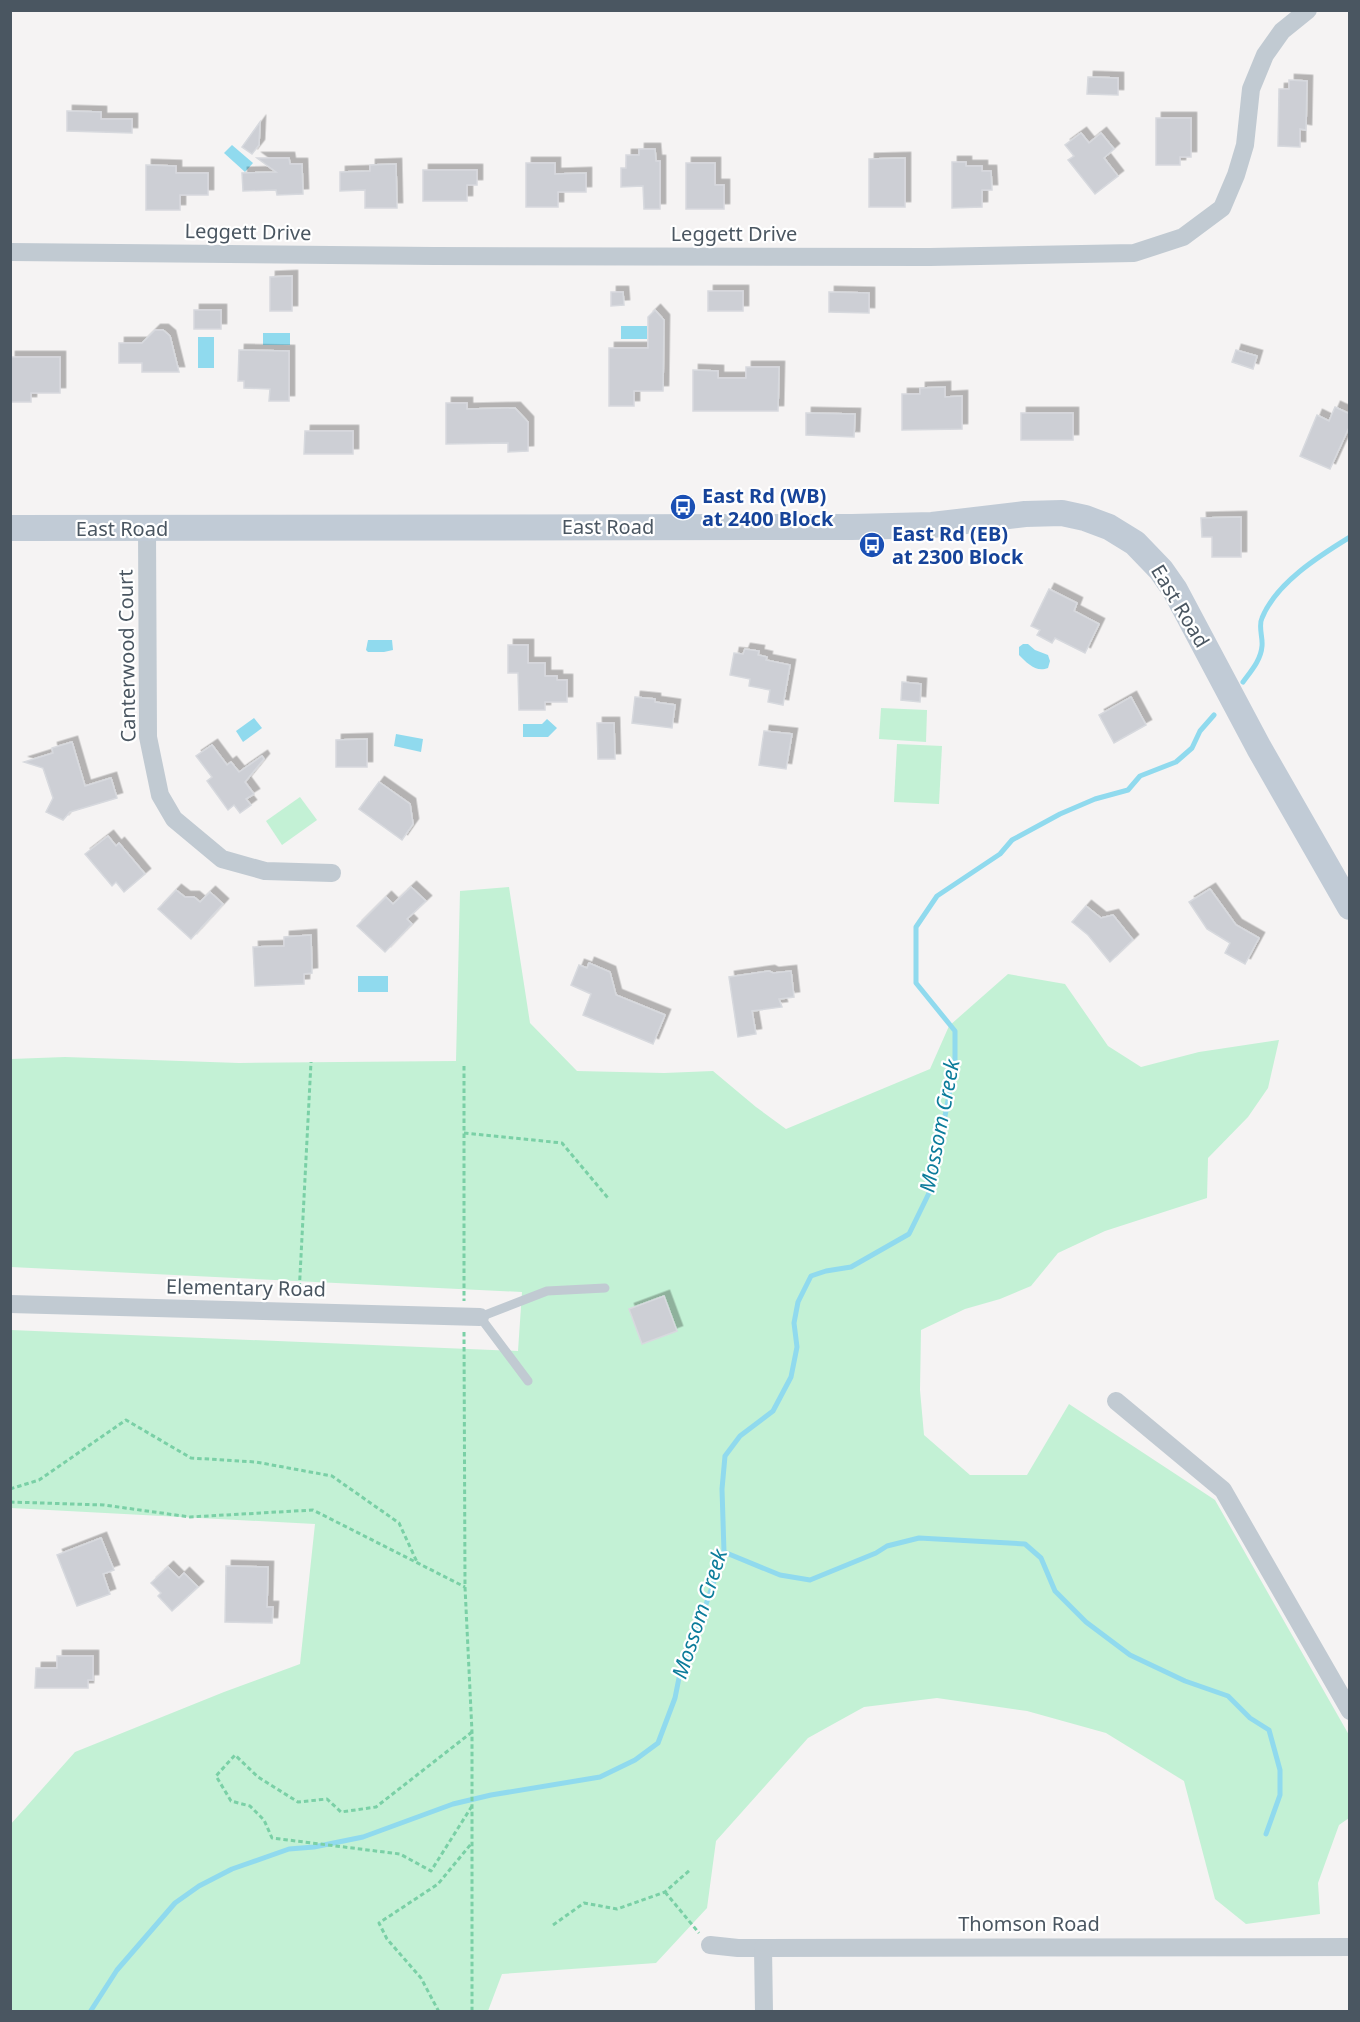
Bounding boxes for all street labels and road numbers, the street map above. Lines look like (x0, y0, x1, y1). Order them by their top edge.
street label: Leggett Drive (184, 217, 312, 246)
street label: Leggett Drive (671, 220, 797, 247)
street label: East Road (562, 513, 654, 540)
street label: East Road (76, 515, 168, 542)
street label: East Road (1145, 559, 1216, 652)
street label: Canterwood Court (111, 569, 142, 743)
street label: Elementary Road (166, 1273, 326, 1302)
street label: Thomson Road (958, 1910, 1100, 1937)

